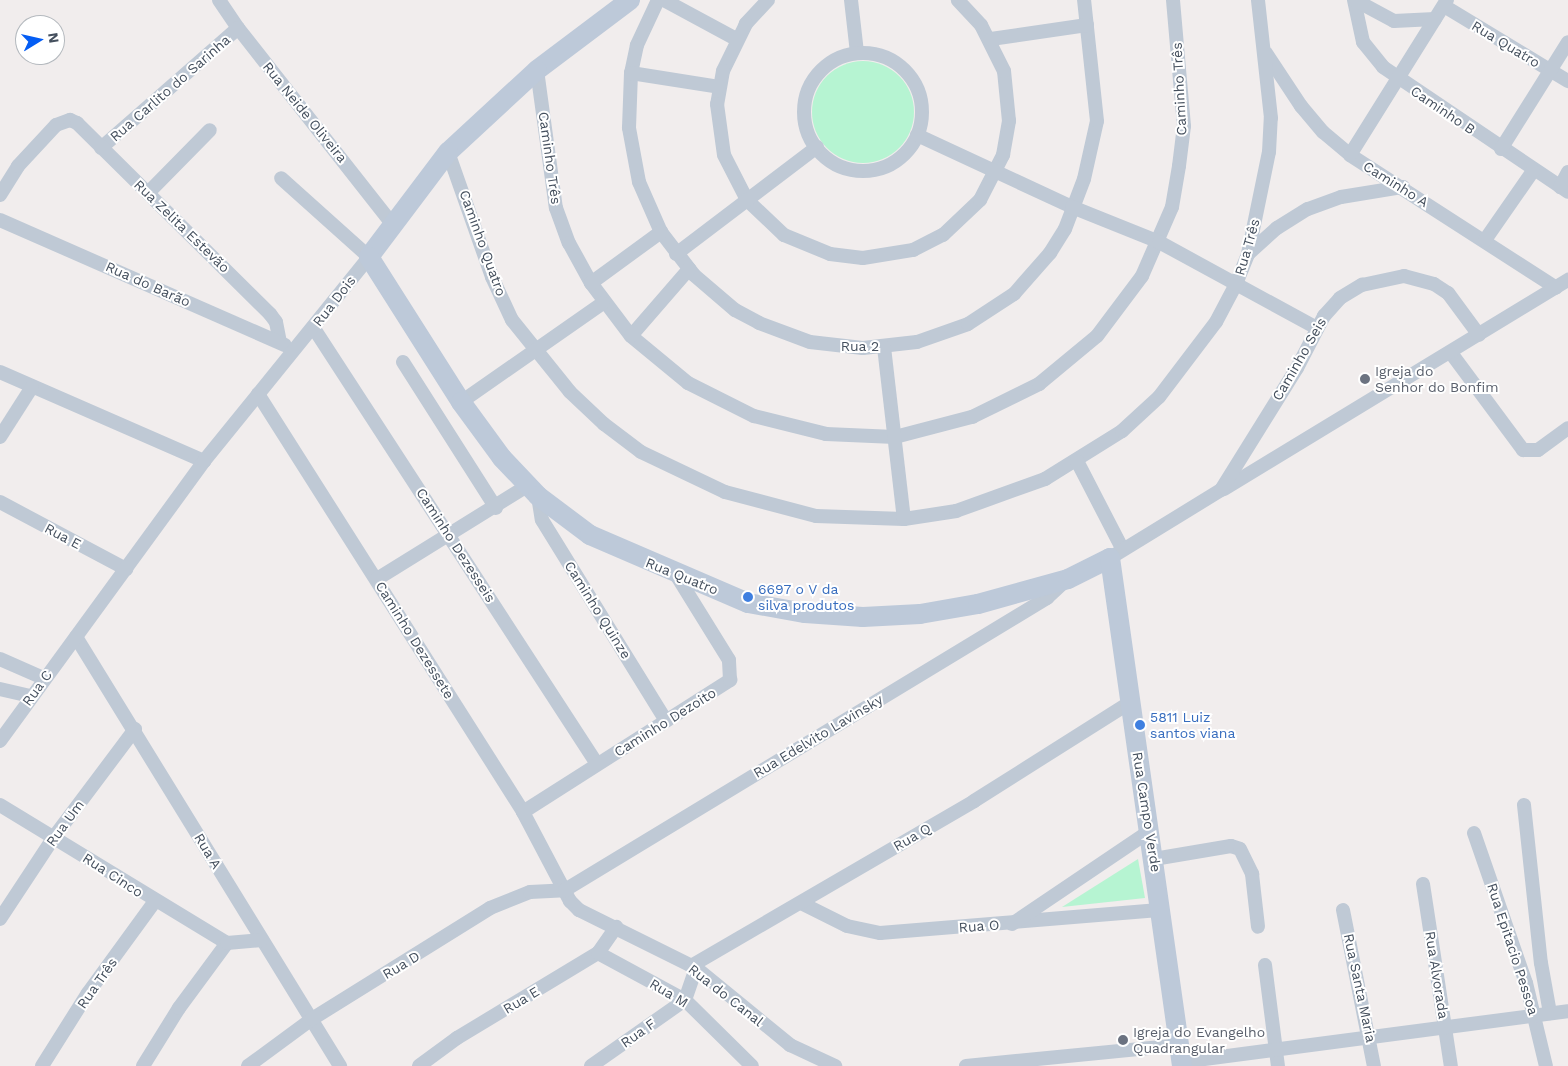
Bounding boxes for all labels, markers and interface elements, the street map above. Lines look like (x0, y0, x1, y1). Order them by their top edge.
north arrow (15, 15, 65, 65)
street label: Rua Quatro (1469, 17, 1543, 71)
text: N (45, 31, 63, 44)
street label: Rua Carlito do Sarinha (106, 31, 234, 145)
street label: Caminho Três (1168, 42, 1190, 136)
street label: Rua Neide Oliveira (259, 58, 351, 166)
street label: Caminho B (1408, 82, 1478, 138)
street label: Caminho Três (535, 111, 565, 205)
street label: Caminho A (1360, 157, 1432, 211)
street label: Rua Zelita Estevão (130, 176, 234, 276)
street label: Caminho Quatro (456, 188, 510, 298)
street label: Rua Três (1231, 216, 1263, 278)
street label: Rua do Barão (103, 258, 193, 310)
street label: Rua Dois (309, 272, 359, 330)
street label: Caminho Seis (1268, 314, 1330, 404)
street label: Rua 2 (841, 338, 879, 354)
place label: Igreja do Senhor do Bonfim (1375, 363, 1499, 396)
marker: Igreja do Senhor do Bonfim (1359, 373, 1371, 385)
street label: Caminho Dezesseis (413, 485, 499, 605)
street label: Rua E (42, 519, 84, 553)
street label: Rua Quatro (643, 554, 721, 598)
street label: Caminho Quinze (561, 558, 635, 662)
street label: Caminho Dezessete (372, 578, 458, 702)
place label: 6697 o V da silva produtos (758, 581, 855, 614)
marker: 6697 o V da silva produtos (742, 591, 754, 603)
street label: Rua C (18, 667, 56, 709)
street label: Caminho Dezoito (611, 684, 719, 760)
street label: Rua Edelvito Lavinsky (750, 691, 886, 781)
place label: 5811 Luiz santos viana (1150, 709, 1236, 742)
marker: 5811 Luiz santos viana (1134, 719, 1146, 731)
street label: Rua Campo Verde (1129, 750, 1165, 874)
street label: Rua Um (42, 796, 88, 850)
street label: Rua Q (890, 819, 934, 855)
street label: Rua A (191, 830, 225, 872)
street label: Rua Cinco (80, 849, 146, 901)
street label: Rua Epitacio Pessoa (1484, 881, 1542, 1017)
street label: Rua O (958, 916, 1000, 936)
street label: Rua Alvorada (1422, 929, 1452, 1021)
street label: Rua Santa Maria (1340, 932, 1380, 1044)
street label: Rua D (379, 947, 423, 983)
street label: Rua Três (73, 954, 121, 1012)
street label: Rua do Canal (685, 960, 767, 1030)
street label: Rua M (646, 975, 692, 1011)
street label: Rua E (500, 983, 542, 1017)
street label: Rua F (617, 1015, 659, 1051)
place label: Igreja do Evangelho Quadrangular (1133, 1024, 1265, 1056)
marker: Igreja do Evangelho Quadrangular (1117, 1034, 1129, 1046)

